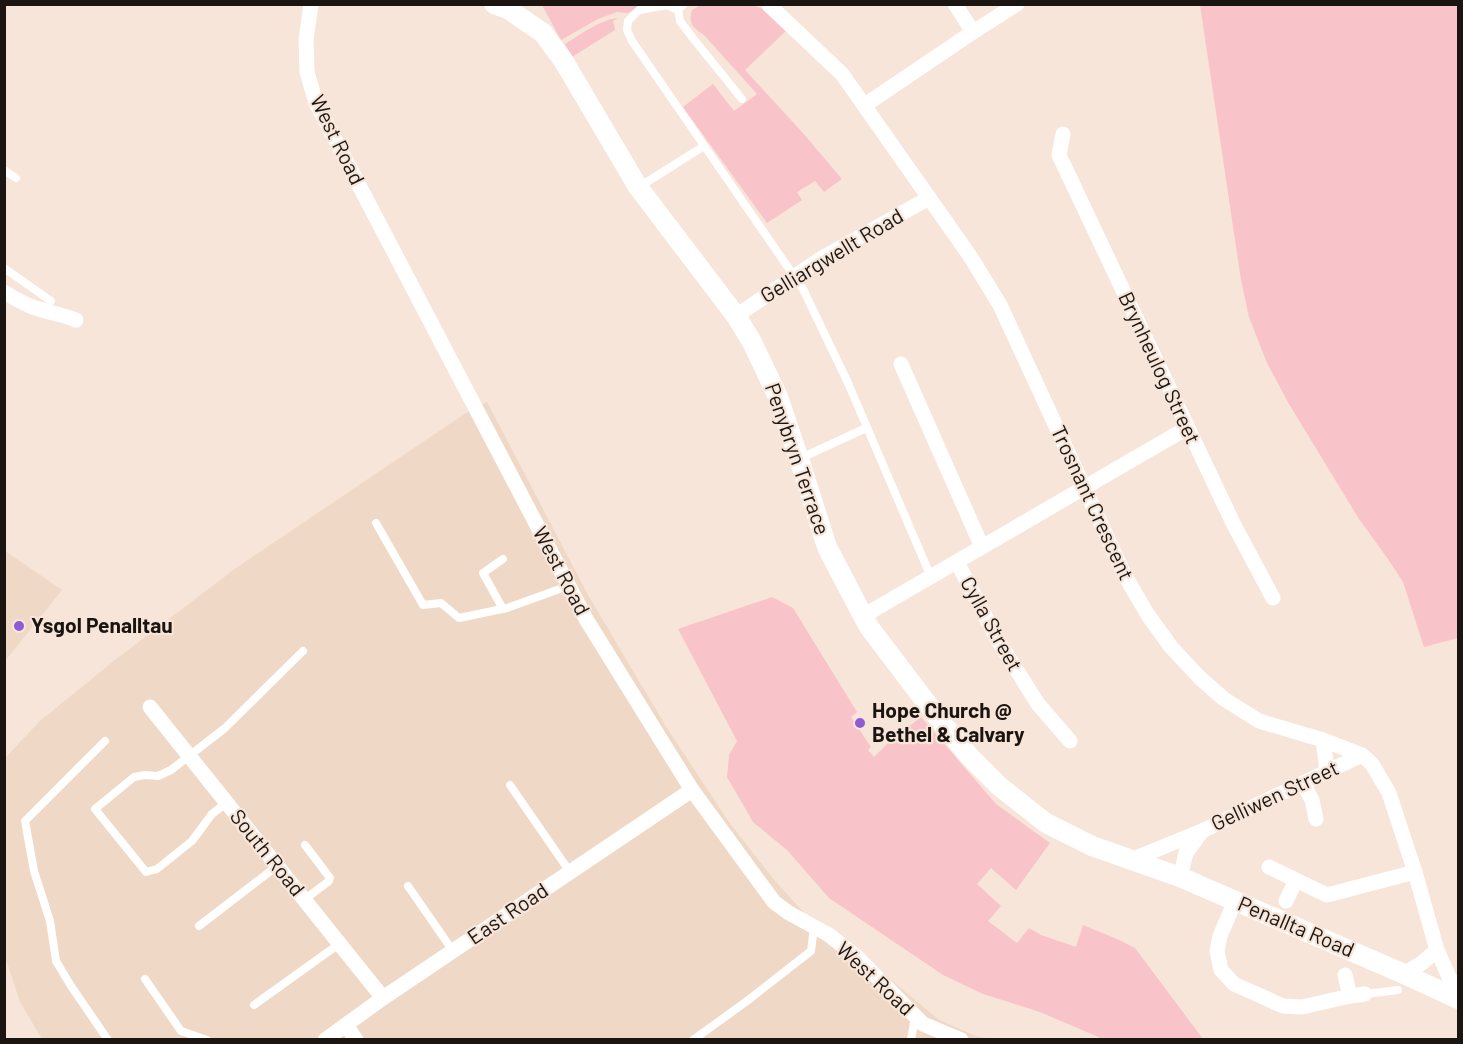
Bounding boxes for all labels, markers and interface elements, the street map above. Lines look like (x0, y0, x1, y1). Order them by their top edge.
street label: West Road (306, 90, 371, 188)
street label: Gelliargwellt Road (755, 202, 907, 307)
street label: Brynheulog Street (1114, 287, 1207, 447)
street label: Penybryn Terrace (761, 379, 836, 538)
street label: Trosnant Crescent (1047, 421, 1140, 584)
street label: West Road (529, 522, 596, 619)
street label: Cylla Street (956, 572, 1029, 675)
place label: Ysgol Penalltau (31, 612, 173, 637)
marker: Ysgol Penalltau (12, 619, 26, 633)
place label: Hope Church @ Bethel & Calvary (872, 697, 1025, 746)
marker: Hope Church @ Bethel & Calvary (853, 716, 867, 730)
street label: Gelliwen Street (1207, 754, 1342, 835)
street label: South Road (226, 804, 311, 901)
street label: East Road (462, 877, 552, 949)
street label: Penallta Road (1235, 890, 1359, 961)
street label: West Road (832, 936, 920, 1020)

